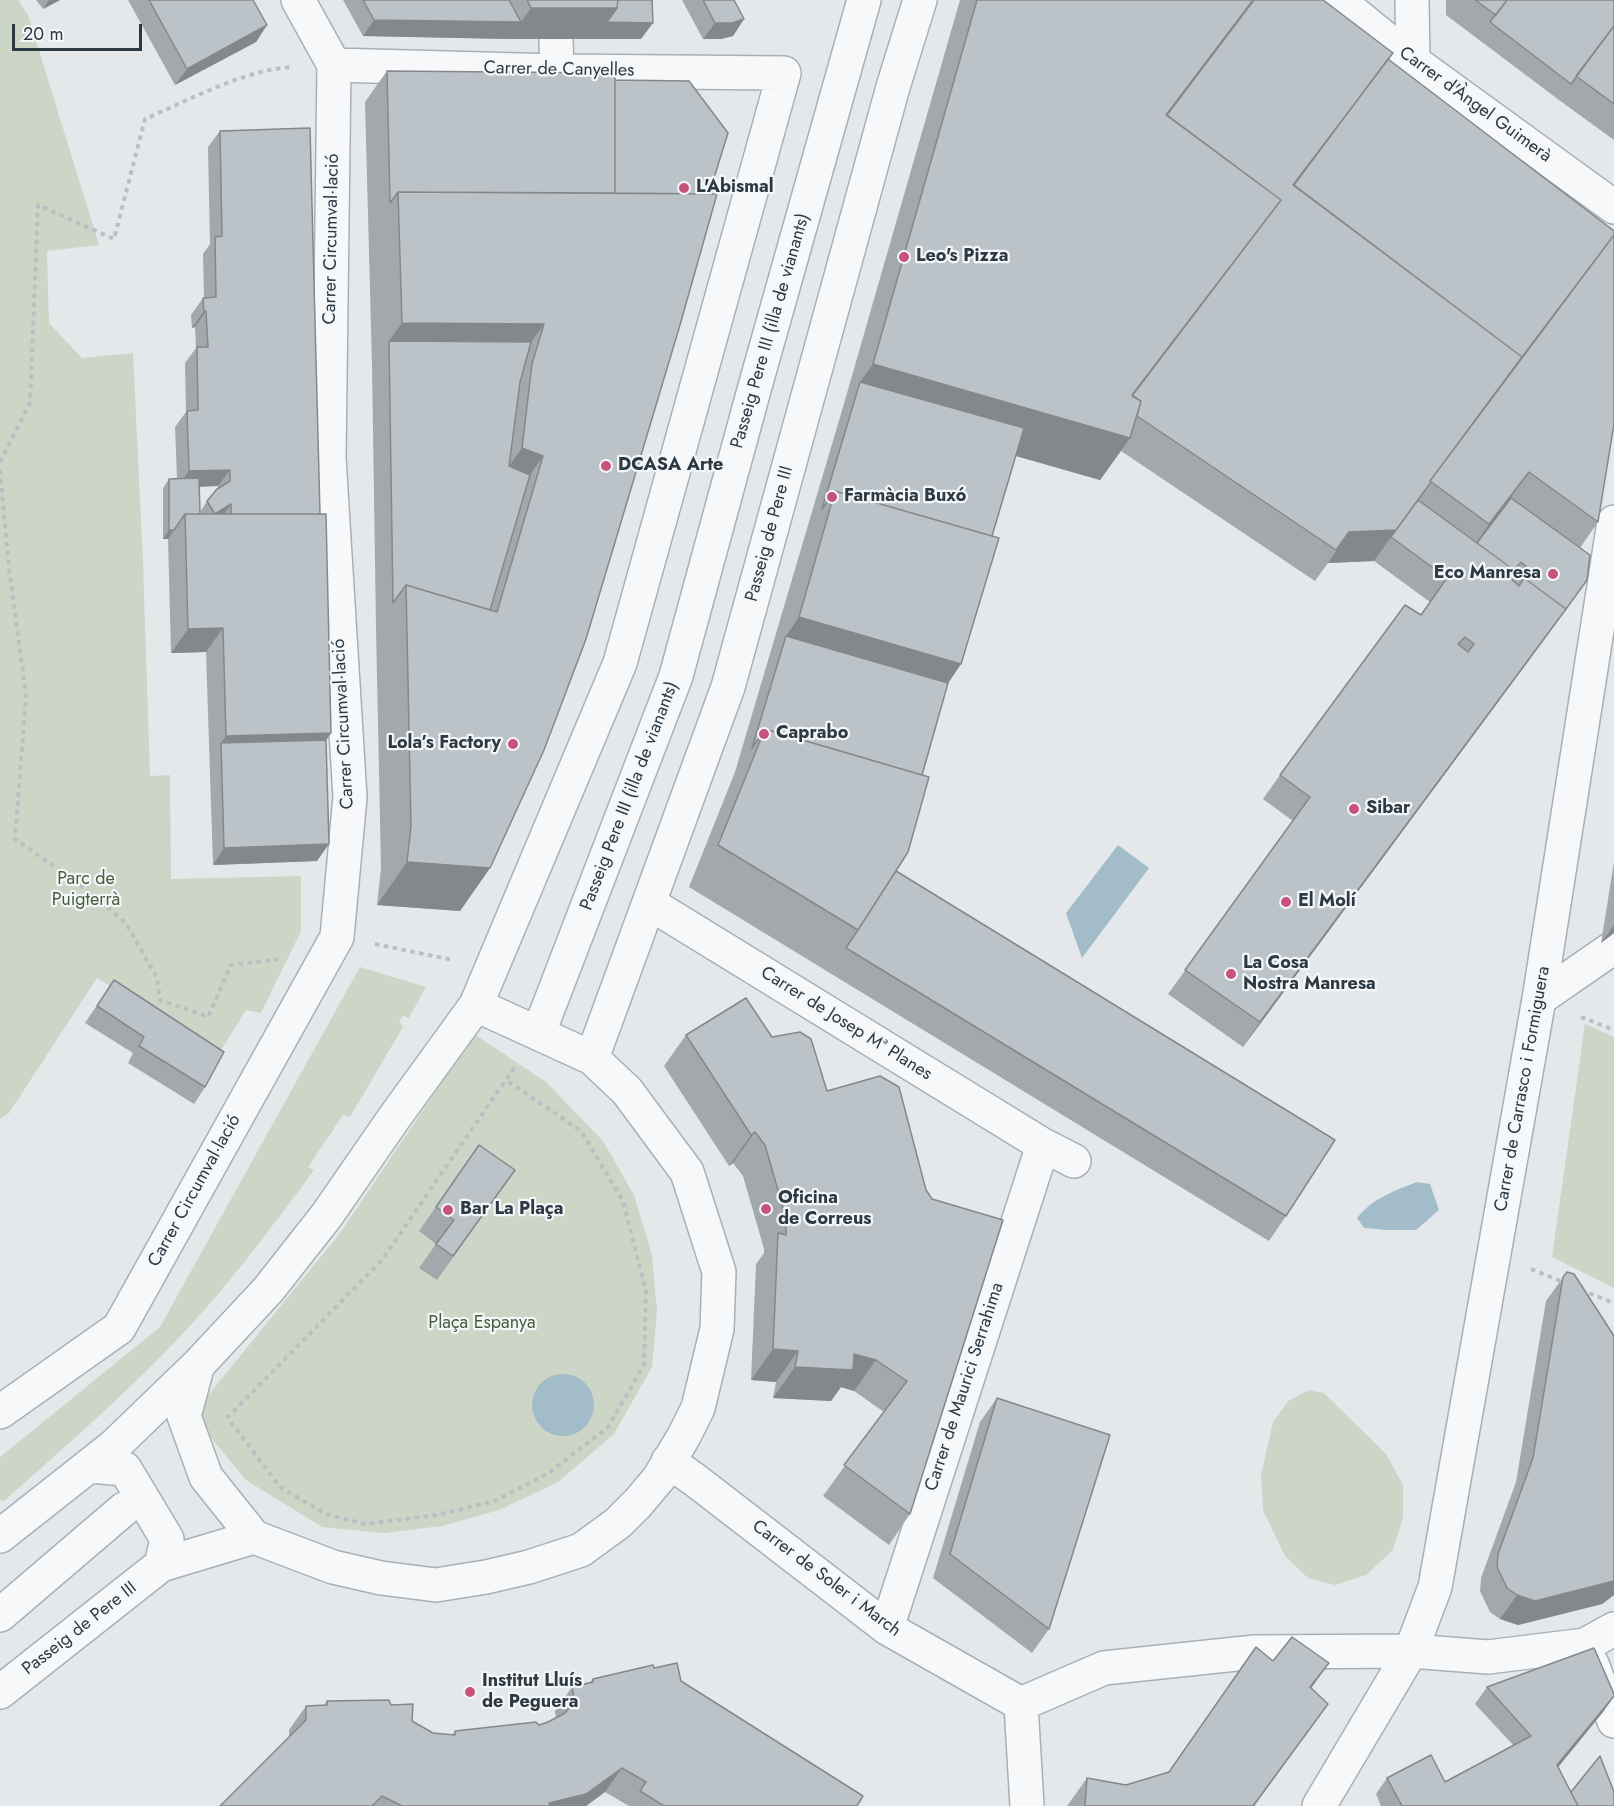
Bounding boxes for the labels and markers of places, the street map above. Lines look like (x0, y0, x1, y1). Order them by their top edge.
place label: L'Abismal (696, 177, 774, 199)
marker: L'Abismal (677, 181, 691, 195)
place label: Leo's Pizza (916, 246, 1008, 268)
marker: Leo's Pizza (897, 250, 911, 264)
place label: DCASA Arte (618, 455, 723, 477)
marker: DCASA Arte (599, 459, 613, 473)
place label: Farmàcia Buxó (844, 486, 966, 508)
marker: Farmàcia Buxó (825, 490, 839, 504)
place label: Eco Manresa (1434, 563, 1541, 585)
marker: Eco Manresa (1546, 567, 1560, 581)
place label: Caprabo (776, 723, 848, 745)
marker: Caprabo (757, 727, 771, 741)
place label: Lola’s Factory (387, 733, 501, 755)
marker: Lola’s Factory (506, 737, 520, 751)
place label: Sibar (1366, 798, 1410, 820)
marker: Sibar (1347, 802, 1361, 816)
place label: El Molí (1298, 891, 1356, 913)
marker: El Molí (1279, 895, 1293, 909)
place label: La Cosa Nostra Manresa (1243, 953, 1376, 996)
marker: La Cosa Nostra Manresa (1224, 967, 1238, 981)
place label: Oficina de Correus (778, 1188, 871, 1230)
place label: Bar La Plaça (460, 1199, 563, 1221)
marker: Oficina de Correus (759, 1202, 773, 1216)
marker: Bar La Plaça (441, 1203, 455, 1217)
place label: Institut Lluís de Peguera (482, 1671, 582, 1714)
marker: Institut Lluís de Peguera (463, 1685, 477, 1699)

